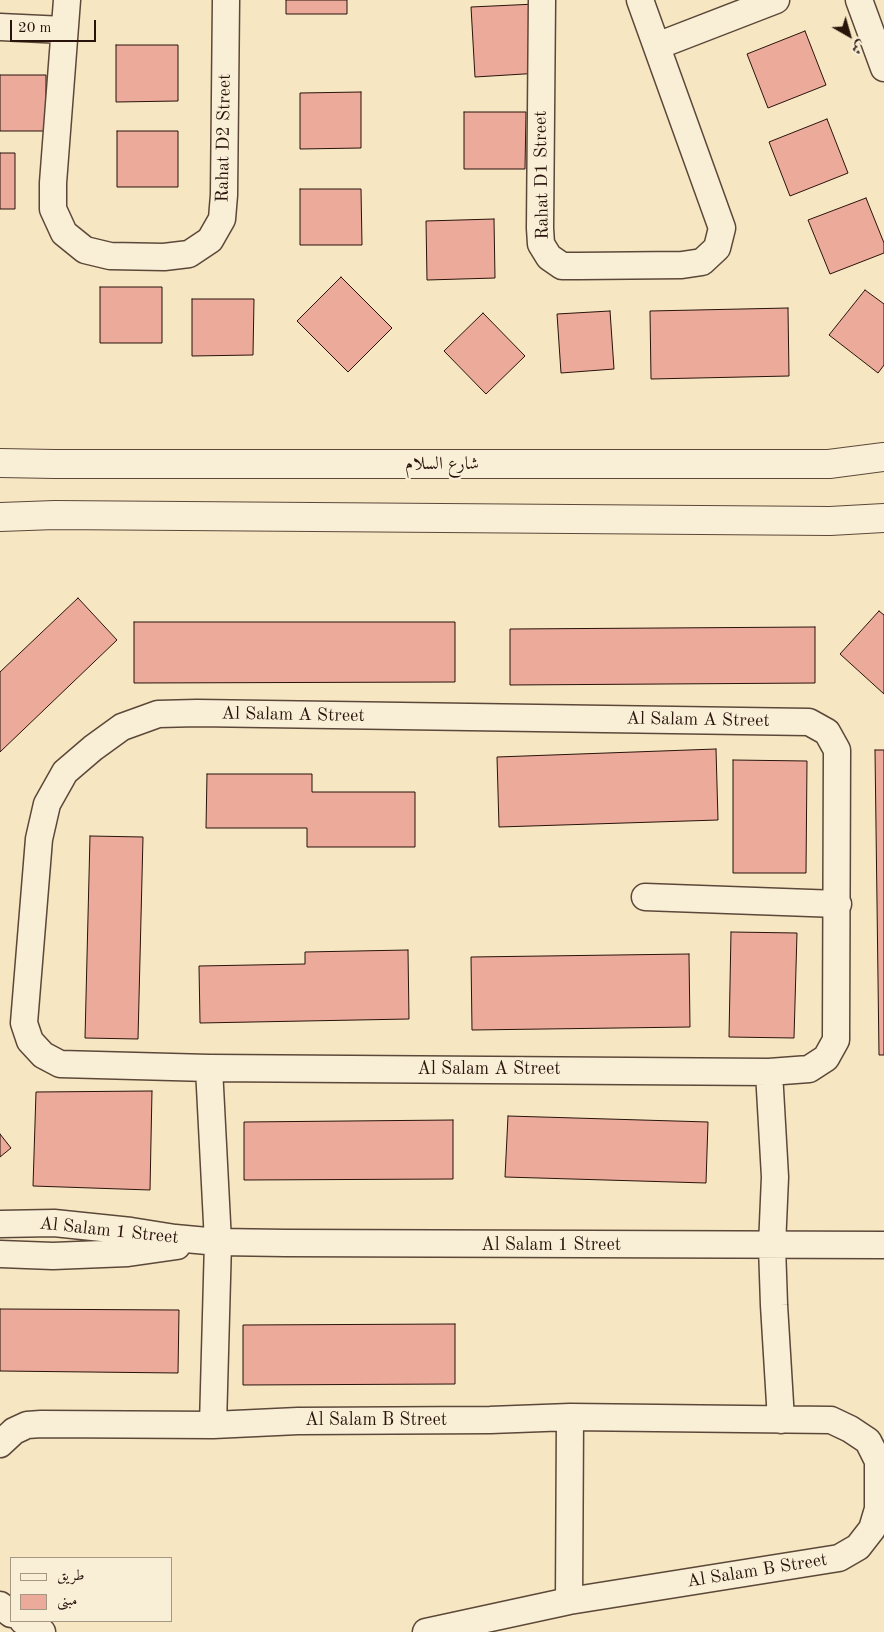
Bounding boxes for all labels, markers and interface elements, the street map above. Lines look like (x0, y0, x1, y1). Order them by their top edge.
scale bar (12, 10, 99, 42)
north arrow (824, 10, 874, 60)
text: 20 m (18, 21, 52, 36)
text: ش (848, 37, 868, 57)
street label: Rahat D2 Street (212, 73, 236, 203)
street label: Rahat D1 Street (530, 110, 554, 240)
street label: شارع السلام (405, 453, 479, 475)
street label: Al Salam A Street (221, 703, 365, 727)
street label: Al Salam A Street (626, 708, 770, 732)
street label: Al Salam A Street (417, 1058, 561, 1080)
street label: Al Salam 1 Street (38, 1213, 180, 1249)
street label: Al Salam 1 Street (481, 1234, 621, 1256)
street label: Al Salam B Street (305, 1409, 447, 1431)
street label: Al Salam B Street (685, 1549, 829, 1593)
legend (10, 1557, 172, 1622)
text: طريق (57, 1569, 84, 1584)
text: مبنى (57, 1594, 77, 1609)

